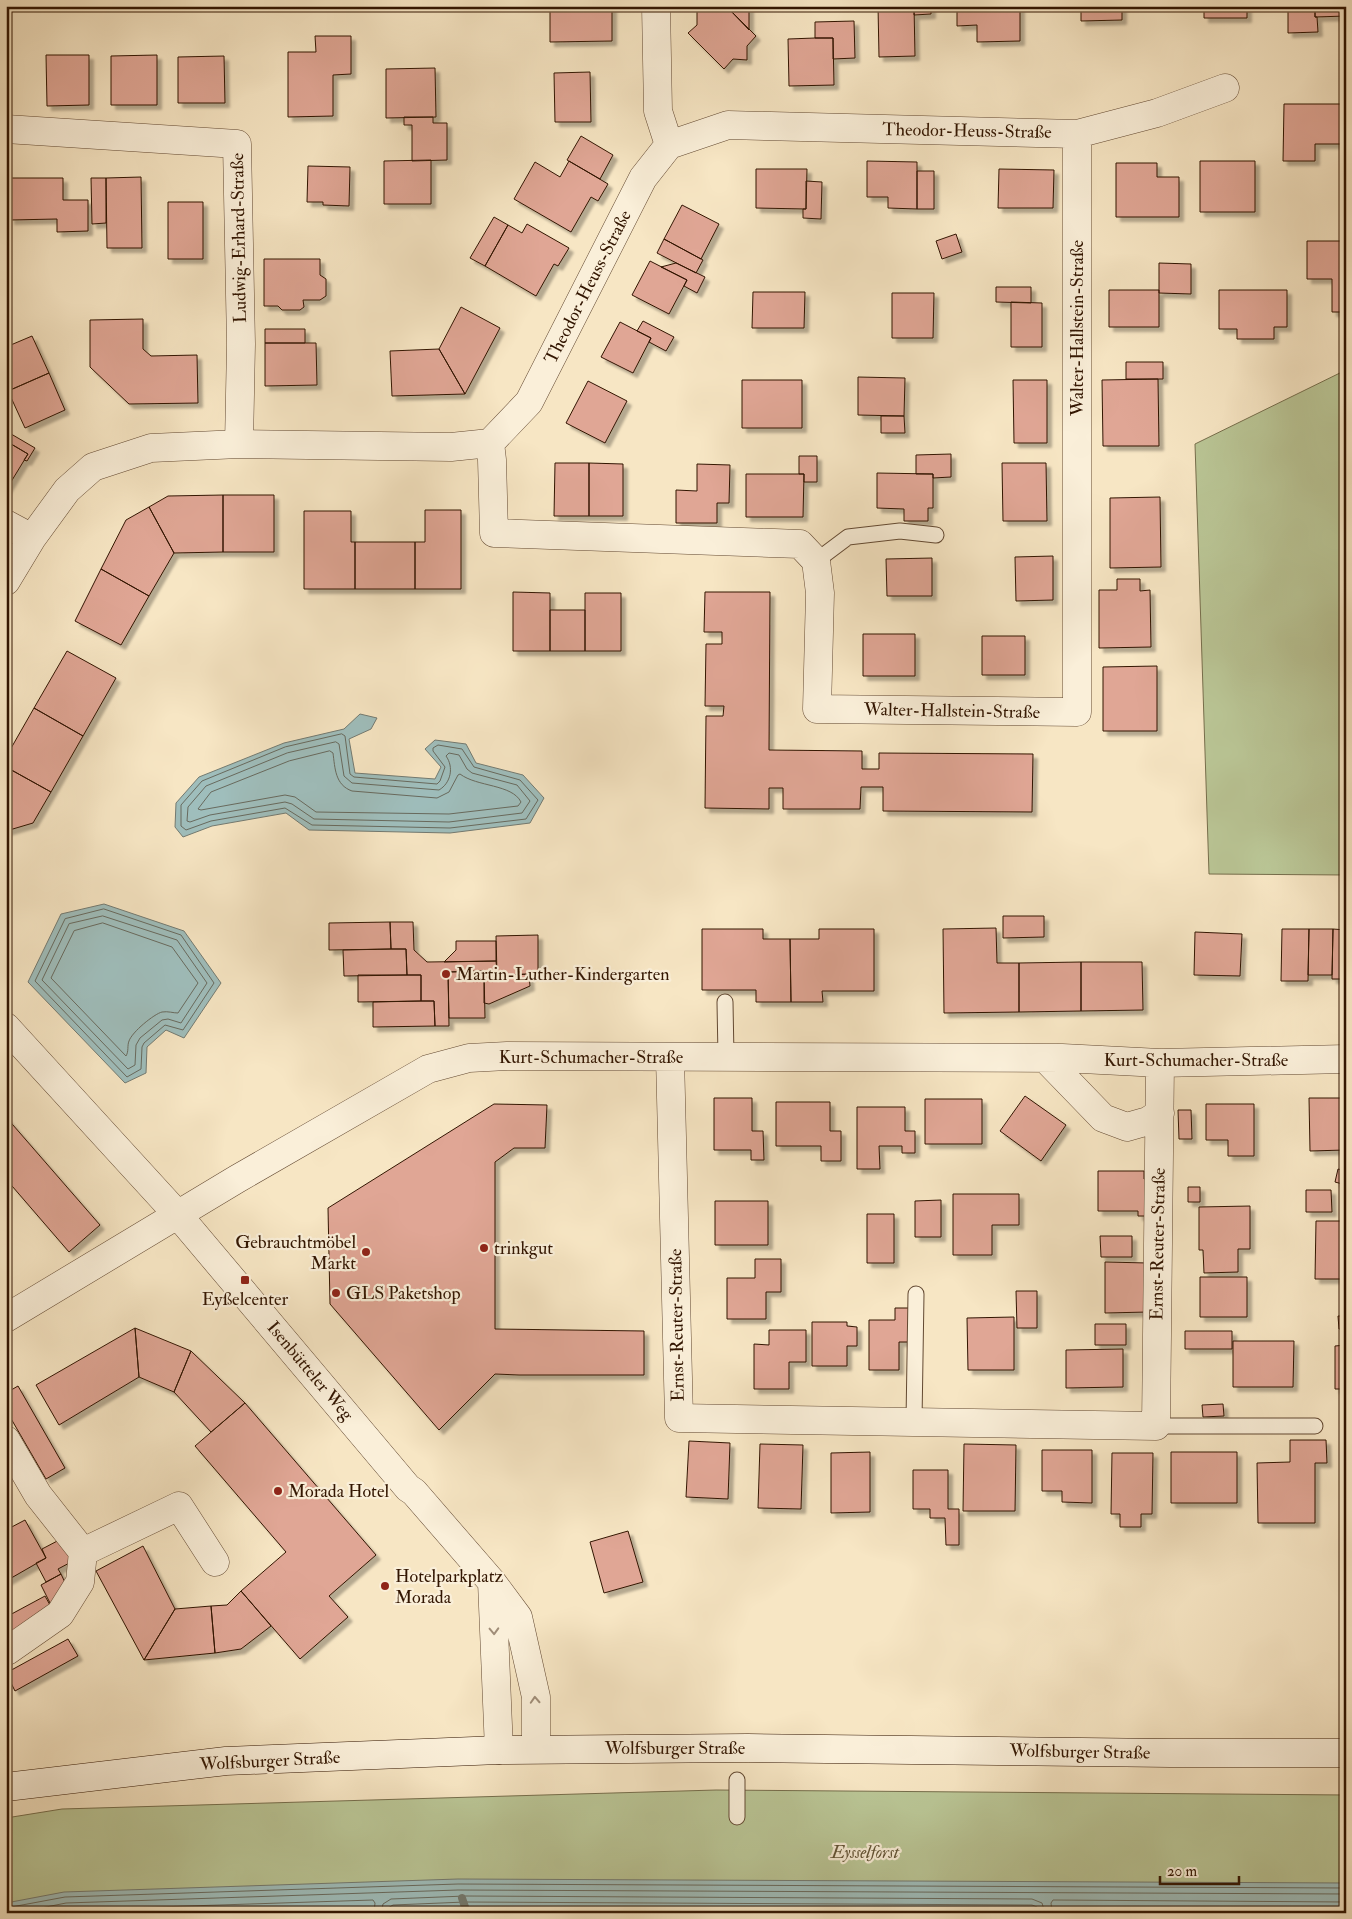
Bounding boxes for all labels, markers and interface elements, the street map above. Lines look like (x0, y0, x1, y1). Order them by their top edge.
street label: Theodor-Heuss-Straße (882, 118, 1052, 144)
street label: Ludwig-Erhard-Straße (226, 152, 252, 323)
street label: Theodor-Heuss-Straße (539, 206, 637, 368)
street label: Walter-Hallstein-Straße (1066, 239, 1089, 417)
street label: Walter-Hallstein-Straße (863, 698, 1041, 724)
place label: Martin-Luther-Kindergarten (456, 963, 670, 986)
marker: Martin-Luther-Kindergarten (440, 968, 452, 980)
street label: Kurt-Schumacher-Straße (499, 1046, 684, 1069)
street label: Kurt-Schumacher-Straße (1104, 1049, 1289, 1072)
street label: Ernst-Reuter-Straße (1145, 1167, 1171, 1321)
place label: Gebrauchtmöbel Markt (235, 1231, 356, 1275)
place label: trinkgut (494, 1237, 553, 1260)
marker: trinkgut (478, 1242, 490, 1254)
marker: Gebrauchtmöbel Markt (360, 1246, 372, 1258)
street label: Ernst-Reuter-Straße (664, 1248, 690, 1402)
marker: Eyßelcenter (239, 1274, 251, 1286)
place label: GLS Paketshop (346, 1282, 461, 1305)
marker: GLS Paketshop (330, 1287, 342, 1299)
place label: Eyßelcenter (202, 1288, 288, 1311)
street label: Isenbütteler Weg (262, 1316, 359, 1426)
place label: Morada Hotel (288, 1480, 389, 1503)
marker: Morada Hotel (272, 1485, 284, 1497)
place label: Hotelparkplatz Morada (395, 1565, 504, 1609)
marker: Hotelparkplatz Morada (379, 1580, 391, 1592)
one-way arrow (488, 1627, 499, 1635)
one-way arrow (530, 1696, 541, 1704)
street label: Wolfsburger Straße (604, 1737, 746, 1760)
street label: Wolfsburger Straße (1008, 1739, 1151, 1765)
street label: Wolfsburger Straße (198, 1746, 341, 1776)
park label: Eysselforst (830, 1841, 900, 1864)
scale bar (1160, 1854, 1238, 1886)
text: 20 m (1167, 1862, 1197, 1881)

